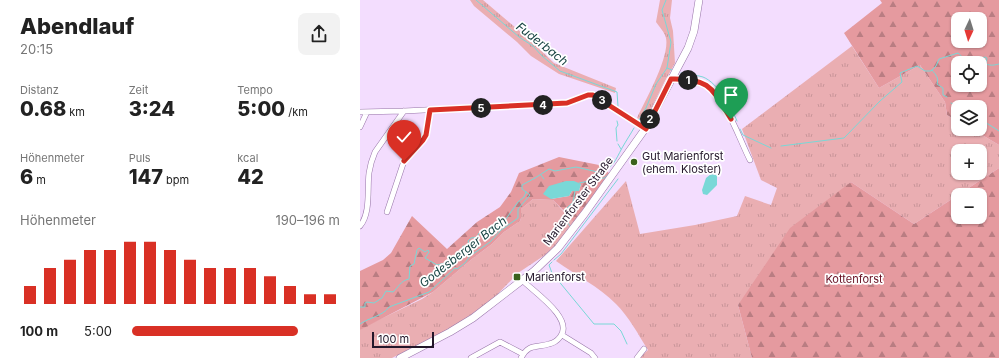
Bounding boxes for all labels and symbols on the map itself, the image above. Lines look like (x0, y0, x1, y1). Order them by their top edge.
north arrow (951, 12, 987, 48)
water label: Fuderbach (513, 19, 571, 68)
pin: 1 (678, 70, 698, 90)
pin (714, 78, 748, 119)
pin: 3 (592, 90, 612, 110)
pin: 4 (533, 95, 553, 115)
pin: 5 (471, 98, 491, 118)
pin: 2 (640, 109, 660, 129)
pin (387, 120, 421, 161)
place label: Gut Marienforst (ehem. Kloster) (642, 149, 724, 176)
street label: Marienforster Straße (540, 154, 616, 248)
marker: Gut Marienforst (ehem. Kloster) (629, 157, 639, 167)
water label: Godesberger Bach (416, 213, 509, 290)
place label: Marienforst (525, 270, 585, 284)
marker: Marienforst (512, 272, 522, 282)
park label: Kottenforst (825, 272, 883, 286)
scale bar (372, 330, 434, 349)

